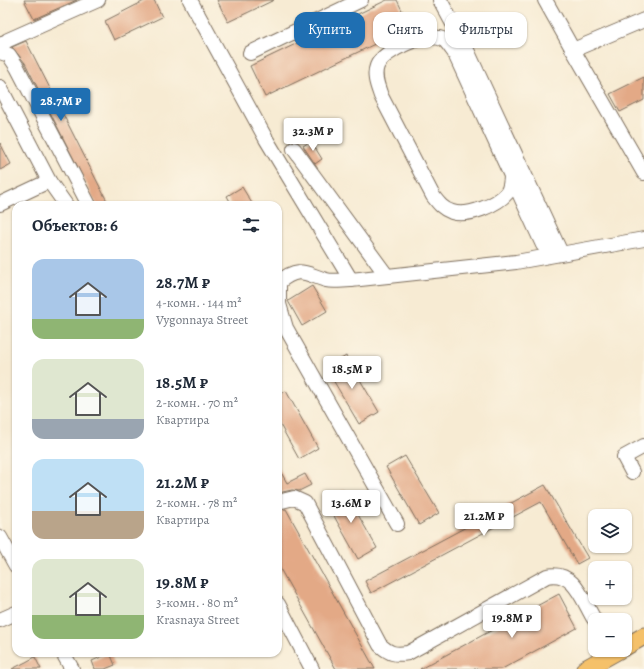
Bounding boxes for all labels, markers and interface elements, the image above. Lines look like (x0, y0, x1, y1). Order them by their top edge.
chip: Купить (294, 12, 365, 48)
chip: Снять (373, 12, 437, 48)
chip: Фильтры (445, 12, 527, 48)
pin: 28.7M ₽ (24, 88, 98, 122)
text: 28.7M ₽ (40, 92, 82, 109)
pin: 32.3M ₽ (276, 118, 350, 152)
text: 32.3M ₽ (293, 122, 333, 139)
text: Объектов: 6 (32, 214, 118, 237)
icon: filters (240, 214, 262, 236)
text: 28.7M ₽ (156, 271, 210, 294)
icon: home (64, 275, 112, 323)
text: 4-комн. · 144 m² (156, 294, 242, 311)
text: Vygonnaya Street (156, 311, 248, 328)
pin: 18.5M ₽ (315, 356, 389, 390)
text: 18.5M ₽ (332, 360, 372, 377)
text: 18.5M ₽ (156, 371, 208, 394)
icon: home (64, 375, 112, 423)
text: 2-комн. · 70 m² (156, 394, 238, 411)
text: Квартира (156, 411, 210, 428)
text: 21.2M ₽ (156, 471, 209, 494)
icon: home (64, 475, 112, 523)
pin: 13.6M ₽ (314, 490, 388, 524)
text: 2-комн. · 78 m² (156, 494, 237, 511)
text: 13.6M ₽ (331, 494, 371, 511)
pin: 21.2M ₽ (447, 503, 521, 537)
text: 21.2M ₽ (464, 507, 504, 524)
map controls (588, 509, 632, 657)
button: layers (588, 509, 632, 553)
text: Квартира (156, 511, 210, 528)
button: + (588, 561, 632, 605)
text: 19.8M ₽ (156, 571, 209, 594)
icon: home (64, 575, 112, 623)
text: 3-комн. · 80 m² (156, 594, 238, 611)
pin: 19.8M ₽ (475, 605, 549, 639)
text: 19.8M ₽ (492, 609, 532, 626)
text: Krasnaya Street (156, 611, 239, 628)
button: − (588, 613, 632, 657)

